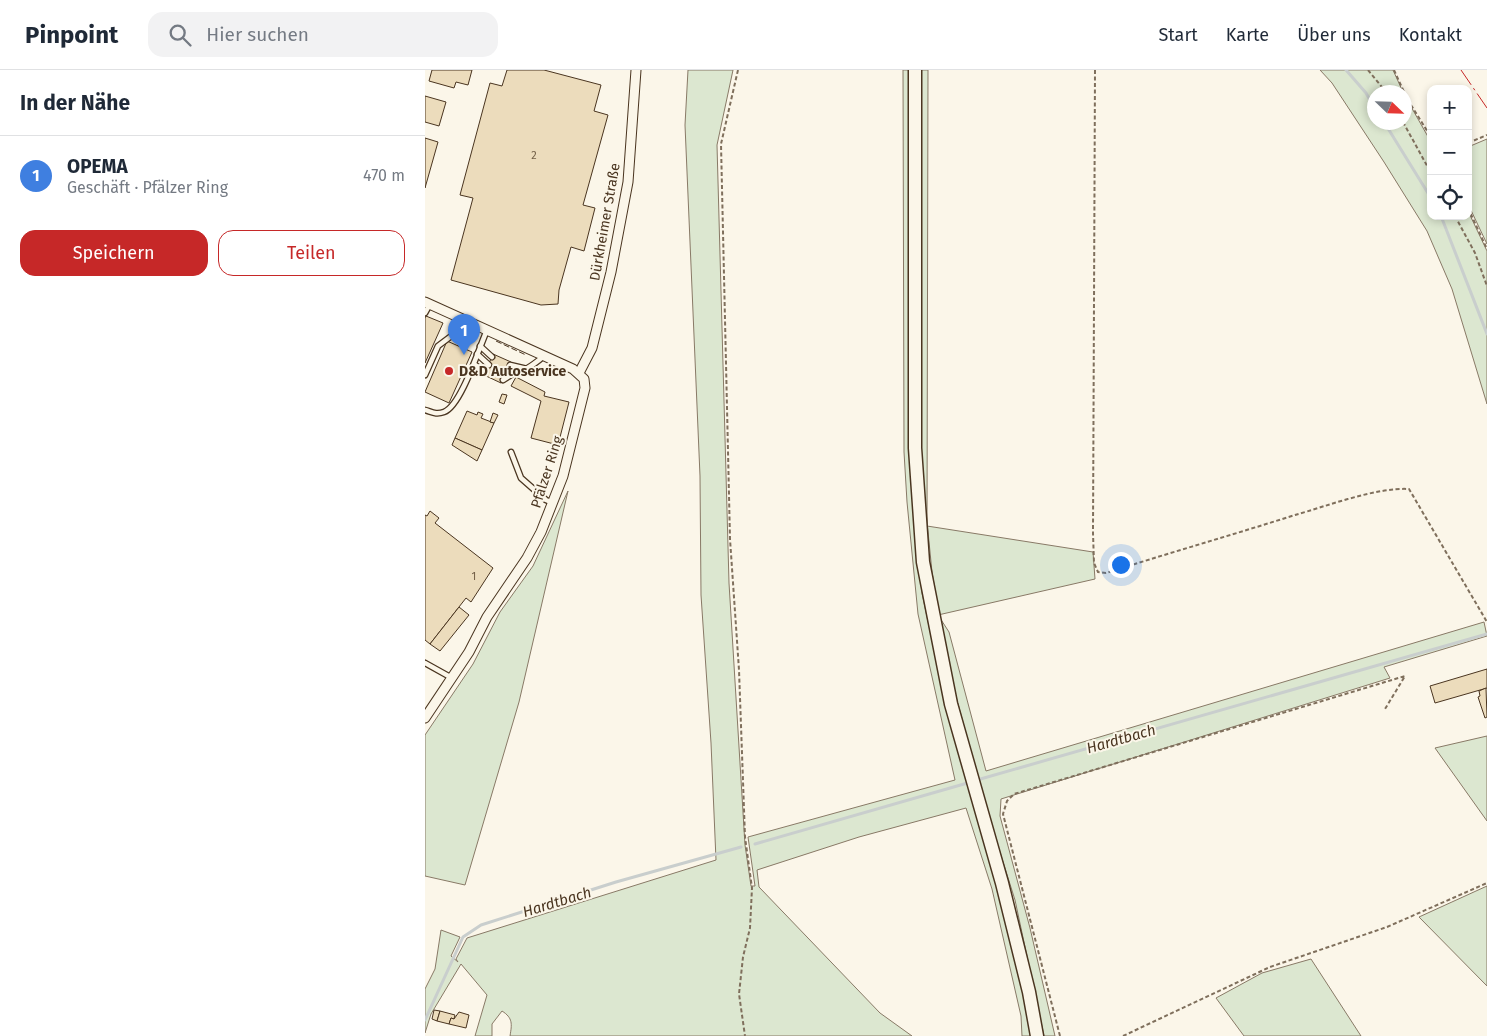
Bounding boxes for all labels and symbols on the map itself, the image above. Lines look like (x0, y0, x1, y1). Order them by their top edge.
north arrow (1367, 85, 1412, 130)
house number: 2 (531, 149, 537, 162)
street label: Dürkheimer Straße (586, 162, 624, 282)
pin: 1 (448, 314, 480, 355)
place label: D&D Autoservice (459, 363, 566, 380)
marker: D&D Autoservice (443, 365, 455, 377)
street label: Pfälzer Ring (527, 433, 567, 510)
your location (1108, 552, 1134, 578)
house number: 1 (472, 570, 476, 583)
water label: Hardtbach (1084, 721, 1158, 757)
water label: Hardtbach (520, 883, 594, 921)

